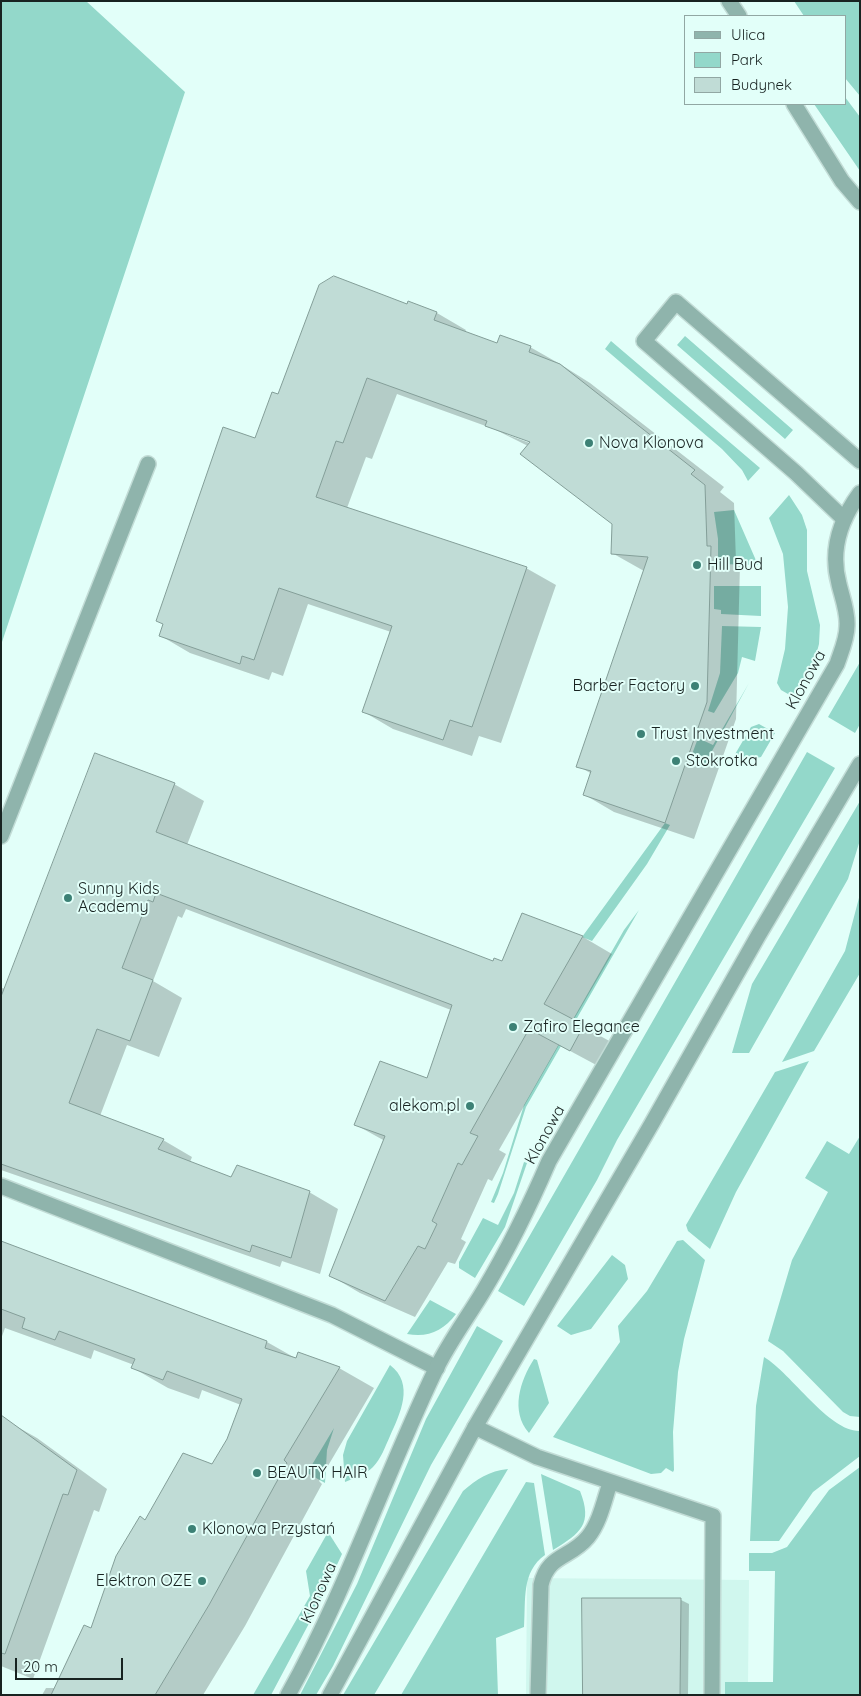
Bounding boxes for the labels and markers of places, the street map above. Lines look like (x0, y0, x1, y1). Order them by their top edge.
place label: Nova Klonova (599, 433, 704, 453)
marker: Nova Klonova (583, 437, 595, 449)
place label: Hill Bud (707, 555, 763, 575)
marker: Hill Bud (691, 559, 703, 571)
place label: Barber Factory (572, 676, 685, 696)
marker: Barber Factory (689, 680, 701, 692)
place label: Trust Investment (651, 724, 774, 744)
marker: Trust Investment (635, 728, 647, 740)
place label: Stokrotka (686, 751, 758, 771)
marker: Stokrotka (670, 755, 682, 767)
place label: Sunny Kids Academy (78, 879, 159, 917)
marker: Sunny Kids Academy (62, 892, 74, 904)
place label: Zafiro Elegance (523, 1017, 640, 1037)
marker: Zafiro Elegance (507, 1021, 519, 1033)
place label: alekom.pl (389, 1096, 460, 1116)
marker: alekom.pl (464, 1100, 476, 1112)
place label: BEAUTY HAIR (267, 1463, 368, 1483)
marker: BEAUTY HAIR (251, 1467, 263, 1479)
place label: Klonowa Przystań (202, 1519, 335, 1539)
marker: Klonowa Przystań (186, 1523, 198, 1535)
place label: Elektron OZE (96, 1571, 192, 1591)
marker: Elektron OZE (196, 1575, 208, 1587)

